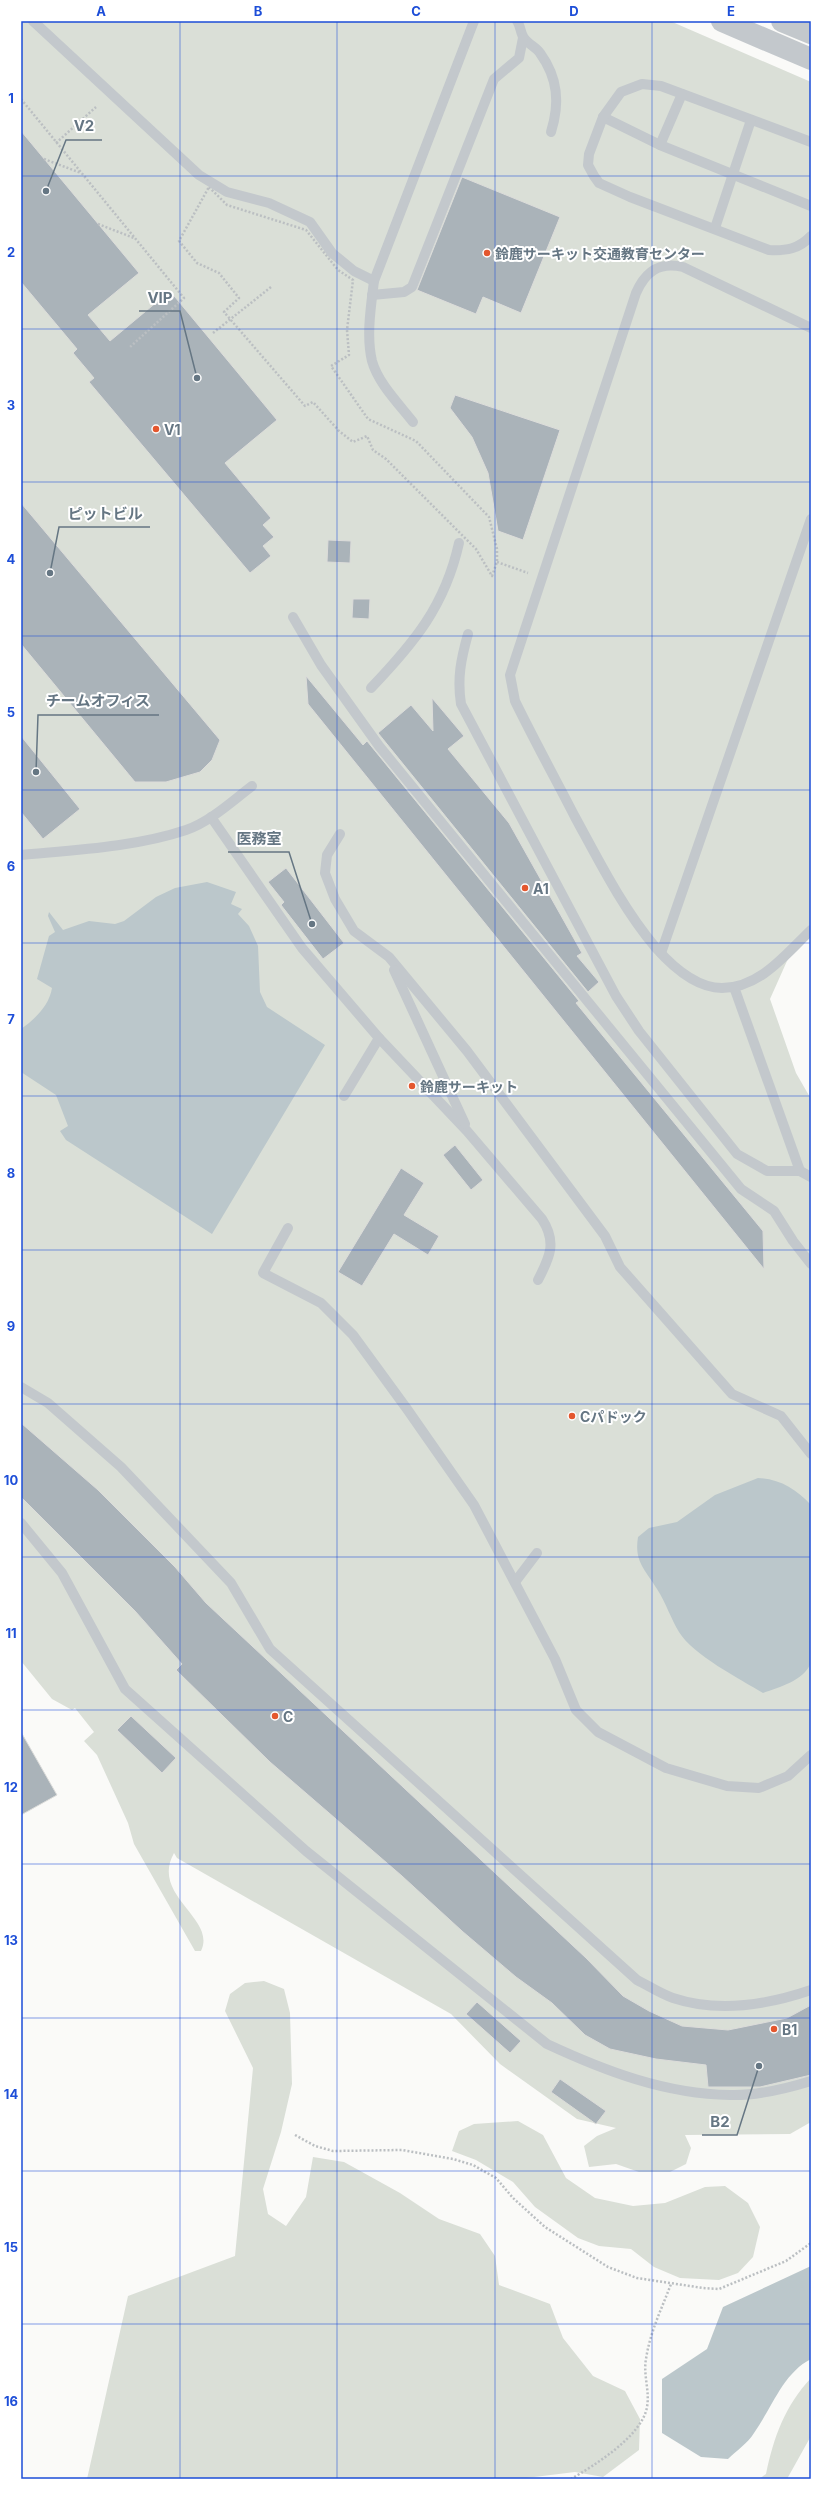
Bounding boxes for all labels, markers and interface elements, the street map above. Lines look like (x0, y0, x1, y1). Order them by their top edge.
text: A (96, 3, 106, 19)
text: B (254, 3, 263, 19)
text: C (411, 3, 421, 19)
text: D (569, 3, 579, 19)
text: E (727, 3, 735, 19)
text: 1 (8, 90, 14, 106)
callout: V2 (66, 113, 102, 140)
text: V2 (74, 116, 94, 135)
text: 2 (7, 244, 15, 260)
place label: 鈴鹿サーキット交通教育センター (495, 245, 705, 262)
marker: 鈴鹿サーキット交通教育センター (482, 248, 492, 258)
callout: VIP (139, 284, 180, 311)
text: VIP (147, 288, 173, 307)
text: 3 (7, 397, 15, 413)
place label: V1 (164, 421, 181, 438)
marker: V1 (151, 424, 161, 434)
callout: ピットビル (59, 500, 150, 527)
text: ピットビル (67, 504, 143, 523)
text: 4 (7, 551, 16, 567)
callout: チームオフィス (38, 688, 159, 715)
text: チームオフィス (46, 691, 150, 710)
text: 5 (7, 704, 15, 720)
callout: 医務室 (228, 825, 289, 852)
text: 医務室 (236, 829, 282, 848)
text: 6 (7, 858, 15, 874)
place label: A1 (533, 880, 549, 897)
marker: A1 (520, 883, 530, 893)
text: 7 (7, 1011, 15, 1027)
place label: 鈴鹿サーキット (420, 1078, 518, 1095)
marker: 鈴鹿サーキット (407, 1081, 417, 1091)
text: 8 (7, 1165, 15, 1181)
text: 9 (7, 1318, 15, 1334)
place label: Cパドック (580, 1408, 647, 1425)
marker: Cパドック (567, 1411, 577, 1421)
text: 10 (4, 1472, 18, 1488)
text: 11 (5, 1625, 17, 1641)
place label: C (283, 1708, 293, 1725)
marker: C (270, 1711, 280, 1721)
text: 12 (4, 1779, 18, 1795)
text: 13 (4, 1932, 18, 1948)
place label: B1 (782, 2021, 797, 2038)
marker: B1 (769, 2024, 779, 2034)
text: 14 (4, 2086, 18, 2102)
callout: B2 (702, 2108, 737, 2135)
text: B2 (710, 2112, 730, 2131)
text: 15 (4, 2239, 18, 2255)
text: 16 (4, 2393, 18, 2409)

